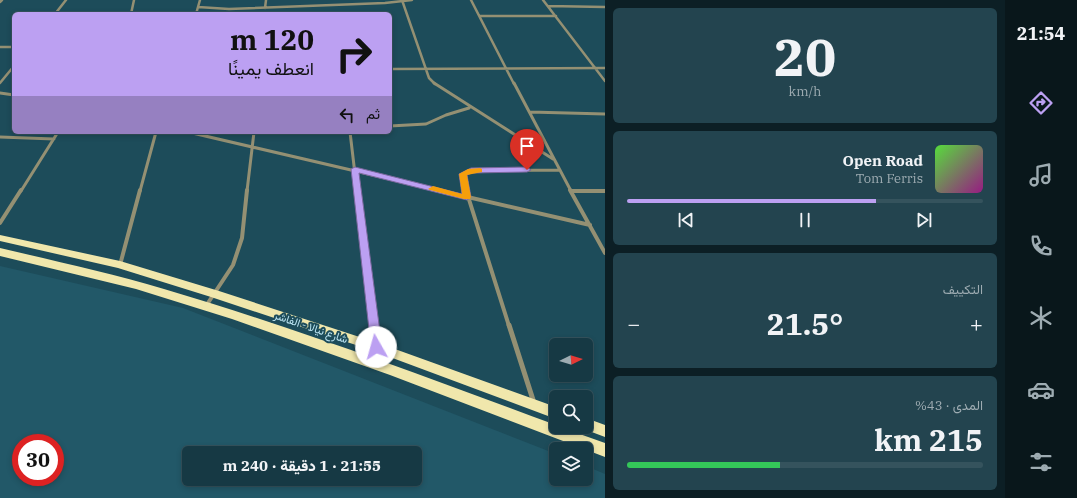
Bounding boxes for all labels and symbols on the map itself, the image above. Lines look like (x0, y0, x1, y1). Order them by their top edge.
pin (510, 129, 544, 170)
street label: شارع نيالا - الفاشر (271, 307, 350, 347)
position arrow (355, 326, 397, 368)
north arrow (549, 338, 593, 382)
speed limit sign: 30 (12, 434, 64, 486)

